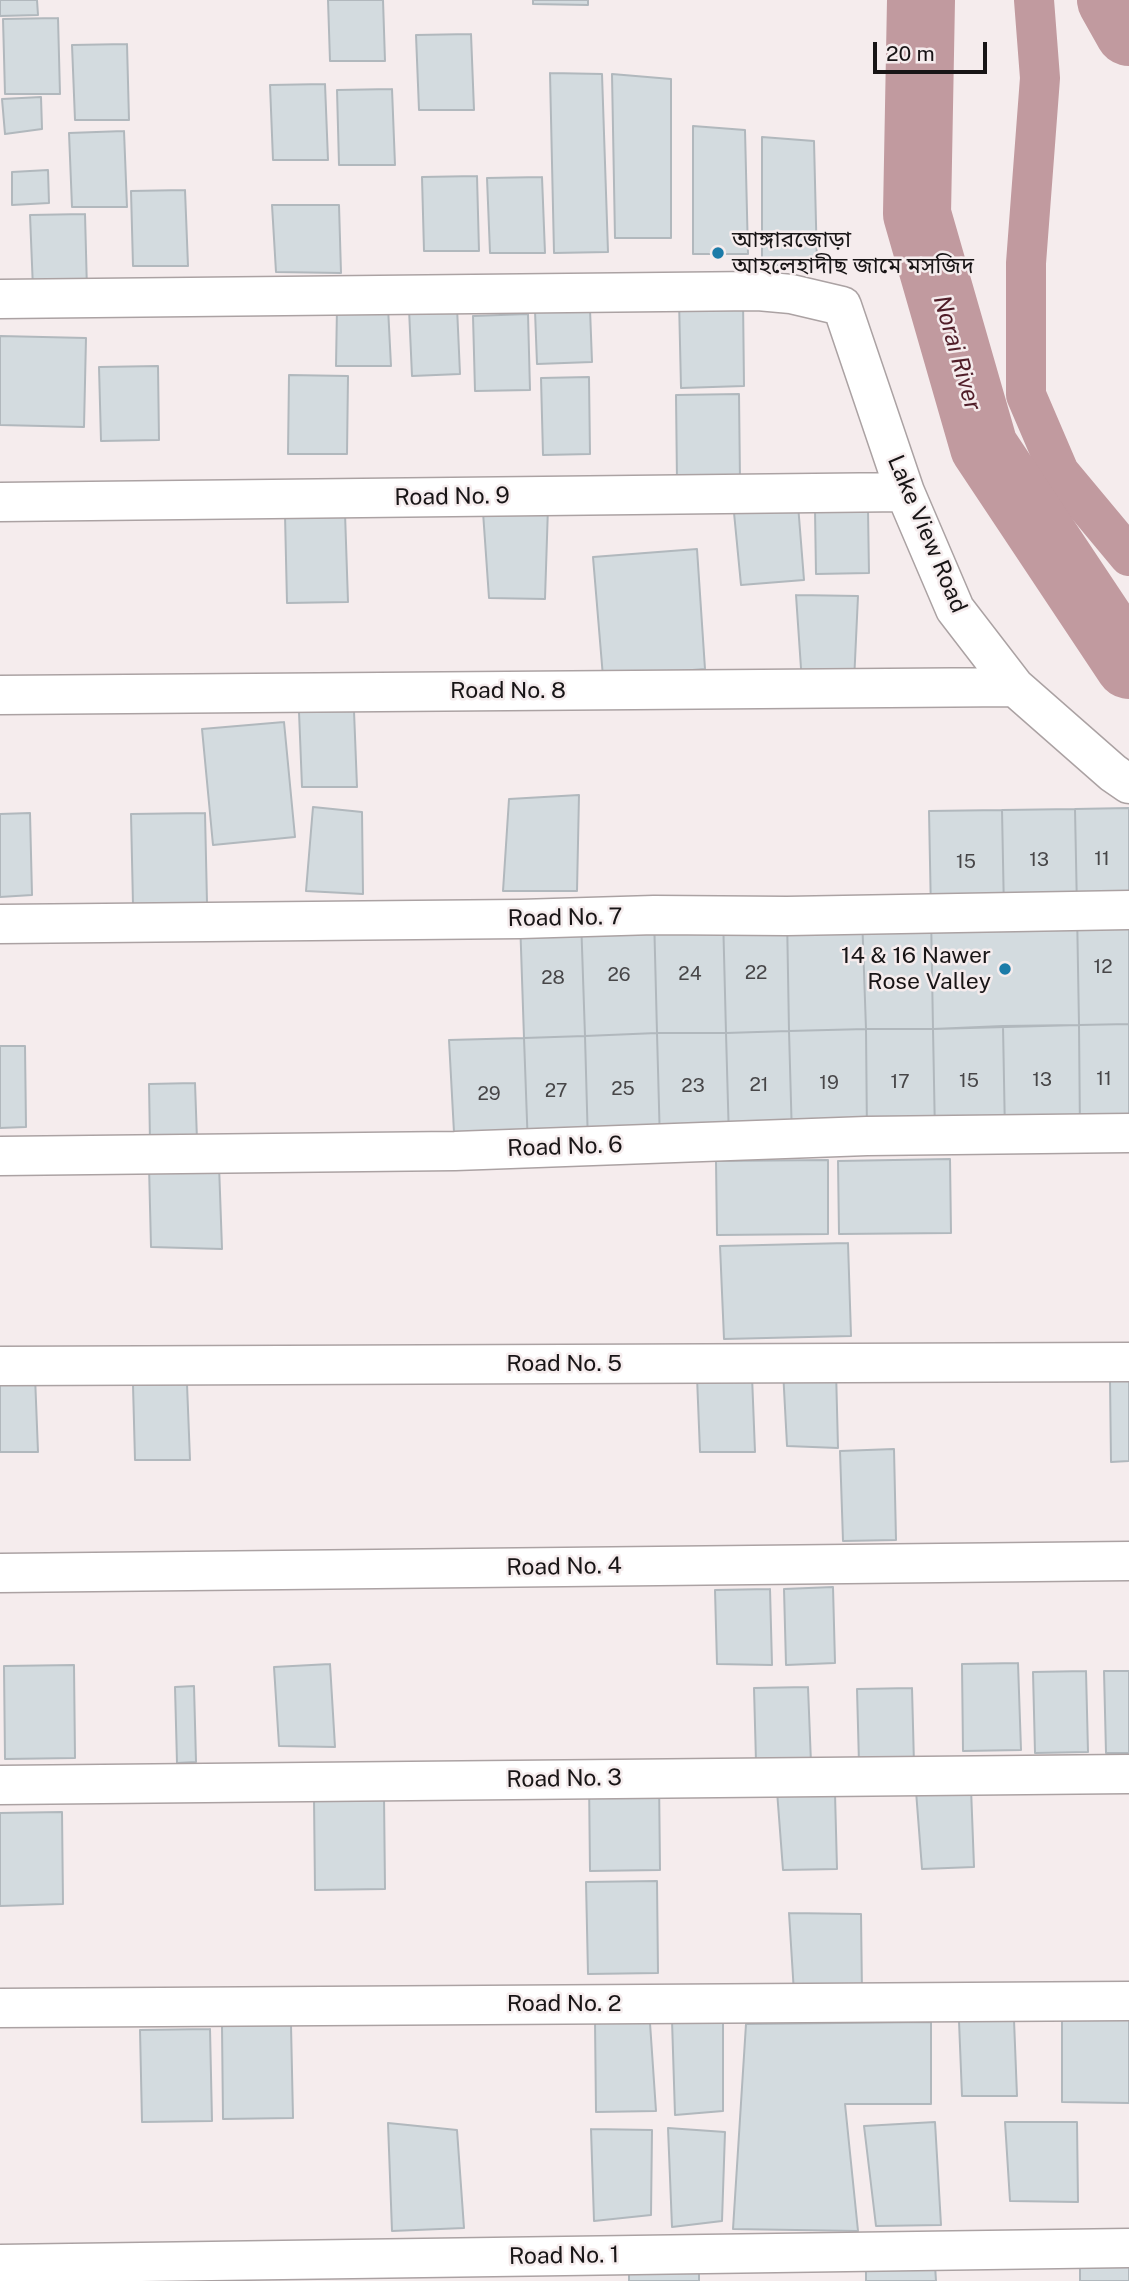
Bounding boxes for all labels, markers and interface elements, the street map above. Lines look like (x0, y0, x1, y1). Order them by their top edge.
scale bar (877, 28, 991, 72)
text: 20 m (886, 41, 935, 66)
place label: আঙ্গারজোড়া আহলেহাদীছ জামে মসজিদ (732, 226, 974, 280)
marker: আঙ্গারজোড়া আহলেহাদীছ জামে মসজিদ (710, 245, 726, 261)
water label: Norai River (927, 292, 987, 414)
street label: Lake View Road (881, 451, 973, 617)
street label: Road No. 9 (394, 482, 510, 512)
street label: Road No. 8 (450, 677, 566, 705)
house number: 11 (1094, 848, 1110, 870)
house number: 13 (1029, 849, 1049, 871)
house number: 15 (956, 851, 976, 873)
street label: Road No. 7 (507, 903, 623, 933)
place label: 14 & 16 Nawer Rose Valley (841, 942, 991, 996)
house number: 12 (1093, 956, 1113, 978)
marker: 14 & 16 Nawer Rose Valley (997, 961, 1013, 977)
house number: 22 (745, 962, 767, 984)
house number: 24 (678, 963, 702, 985)
house number: 26 (607, 964, 631, 986)
house number: 28 (541, 967, 565, 989)
house number: 11 (1096, 1068, 1112, 1090)
house number: 13 (1032, 1069, 1052, 1091)
house number: 15 (959, 1070, 979, 1092)
house number: 17 (890, 1071, 910, 1093)
house number: 19 (819, 1072, 839, 1094)
house number: 21 (749, 1074, 769, 1096)
house number: 23 (681, 1075, 705, 1097)
house number: 25 (611, 1078, 635, 1100)
house number: 27 (545, 1080, 567, 1102)
house number: 29 (477, 1083, 501, 1105)
street label: Road No. 6 (507, 1131, 623, 1163)
street label: Road No. 5 (506, 1350, 622, 1378)
street label: Road No. 4 (506, 1552, 622, 1582)
street label: Road No. 3 (506, 1764, 622, 1794)
street label: Road No. 2 (507, 1990, 621, 2018)
street label: Road No. 1 (509, 2241, 619, 2271)

